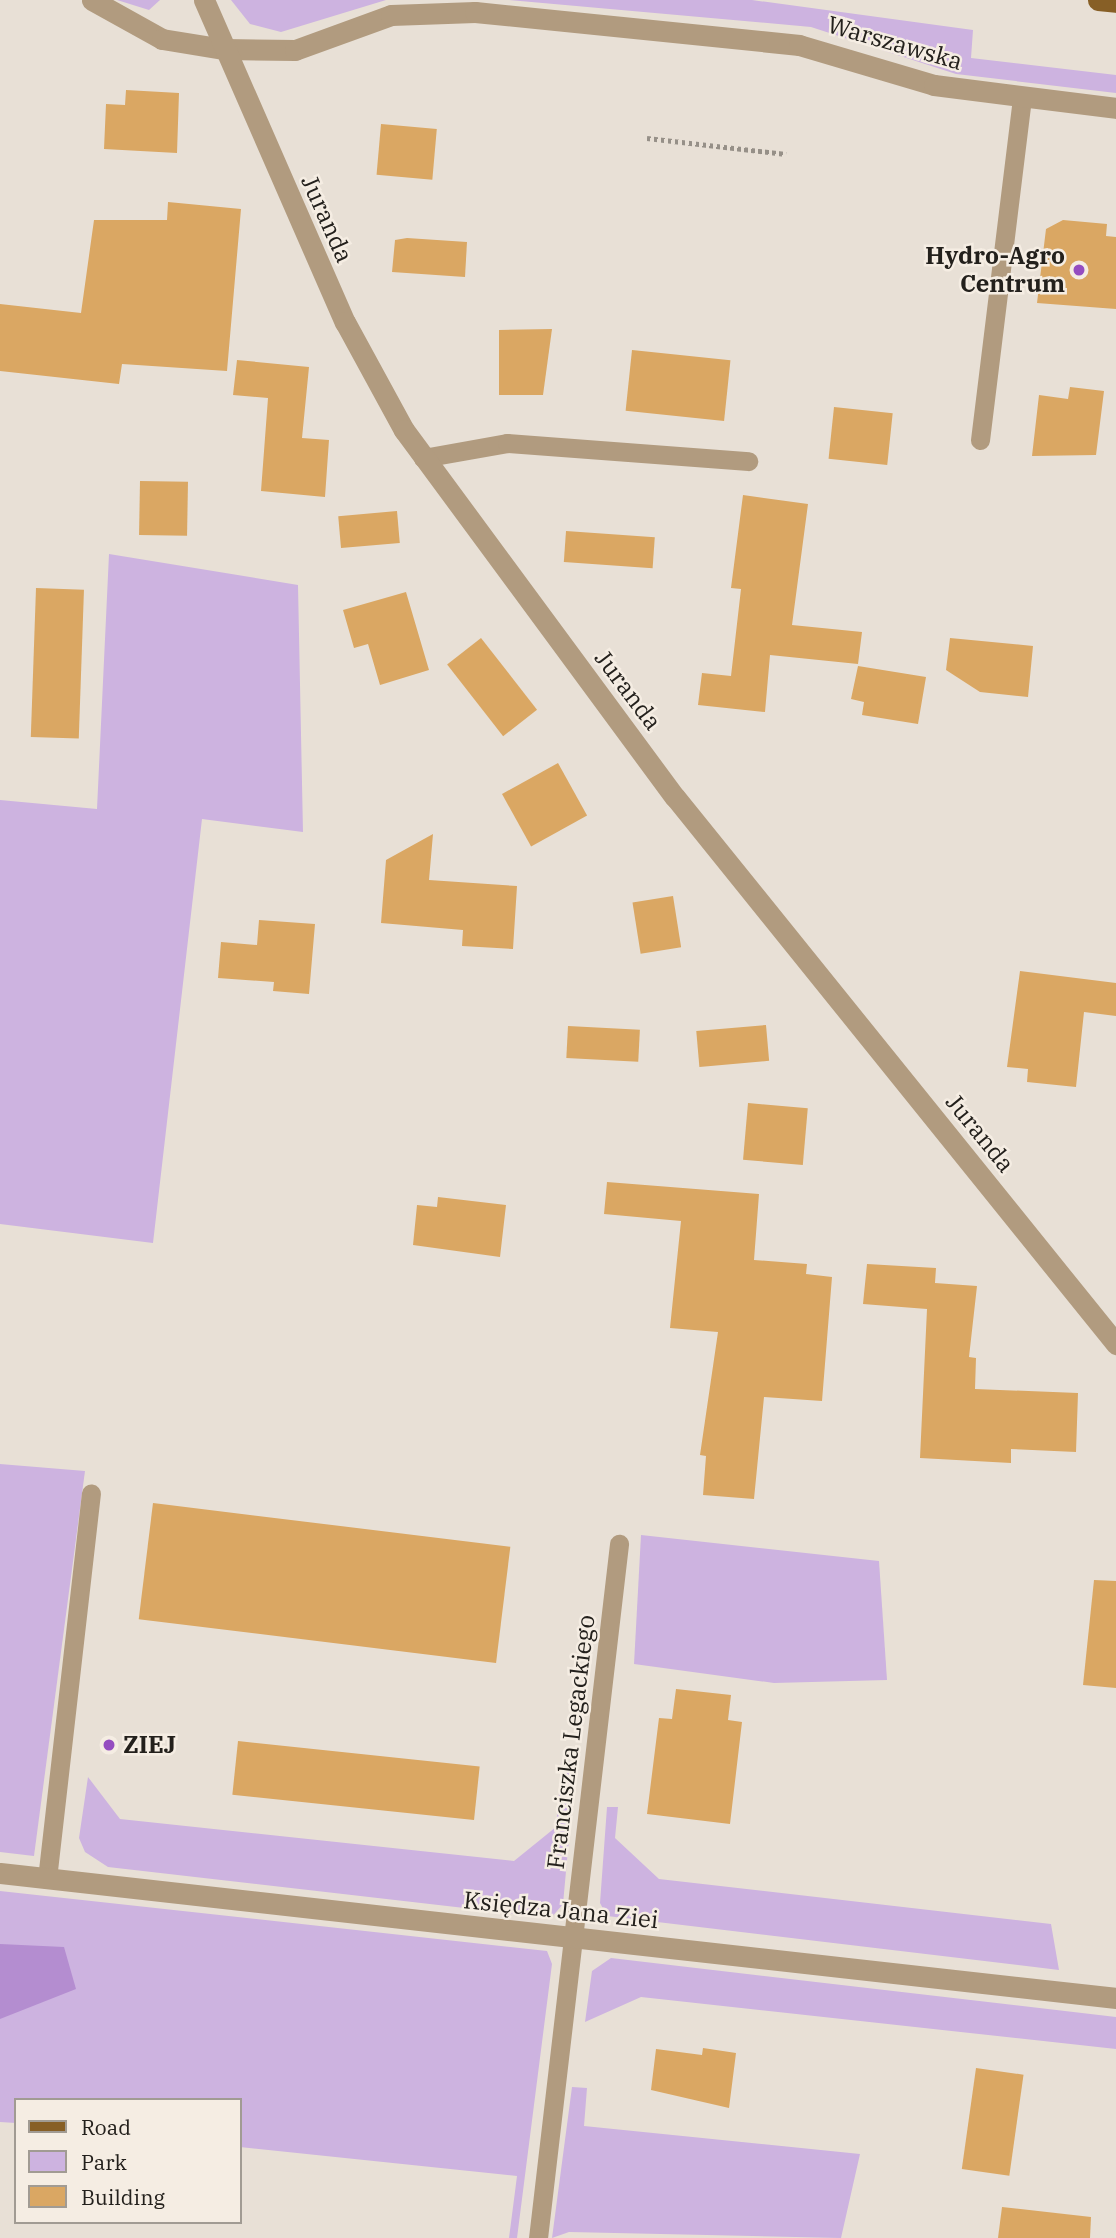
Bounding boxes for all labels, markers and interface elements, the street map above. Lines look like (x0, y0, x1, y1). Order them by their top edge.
street label: Warszawska (824, 10, 966, 76)
street label: Juranda (295, 171, 359, 267)
place label: Hydro-Agro Centrum (925, 242, 1065, 298)
marker: Hydro-Agro Centrum (1071, 262, 1087, 278)
street label: Juranda (589, 644, 667, 736)
street label: Juranda (940, 1088, 1020, 1178)
street label: Franciszka Legackiego (541, 1613, 601, 1871)
place label: ZIEJ (123, 1731, 176, 1759)
marker: ZIEJ (101, 1737, 117, 1753)
street label: Księdza Jana Ziei (462, 1885, 660, 1935)
legend (14, 2098, 242, 2224)
text: Road (81, 2113, 131, 2141)
text: Park (81, 2148, 127, 2176)
text: Building (81, 2183, 165, 2211)

